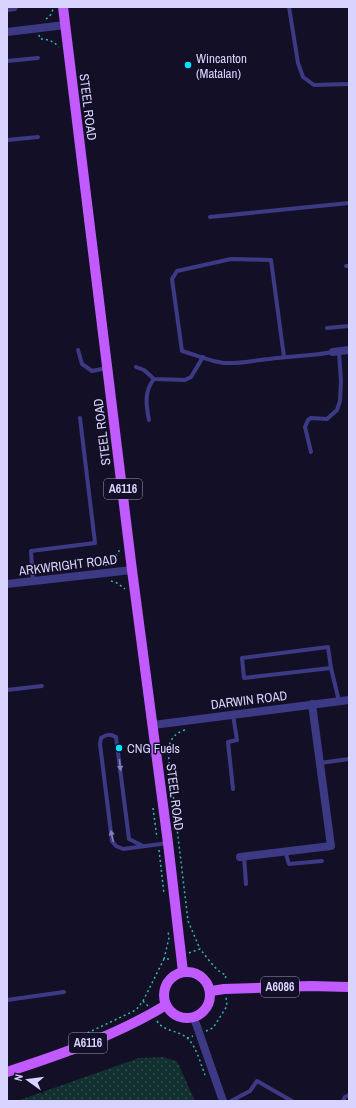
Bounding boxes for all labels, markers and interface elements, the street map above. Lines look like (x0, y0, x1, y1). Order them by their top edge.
place label: Wincanton (Matalan) (196, 50, 247, 82)
marker: Wincanton (Matalan) (183, 60, 193, 70)
street label: STEEL ROAD (75, 73, 101, 142)
street label: STEEL ROAD (89, 397, 115, 466)
road number: A6116 (104, 479, 142, 499)
street label: ARKWRIGHT ROAD (17, 551, 118, 580)
street label: DARWIN ROAD (210, 687, 288, 713)
place label: CNG Fuels (127, 740, 180, 757)
marker: CNG Fuels (114, 743, 124, 753)
one-way arrow (117, 759, 123, 771)
street label: STEEL ROAD (162, 763, 188, 832)
one-way arrow (109, 830, 115, 842)
road number: A6086 (261, 977, 299, 997)
road number: A6116 (69, 1033, 107, 1053)
north arrow (8, 1060, 48, 1100)
text: N (11, 1073, 26, 1082)

